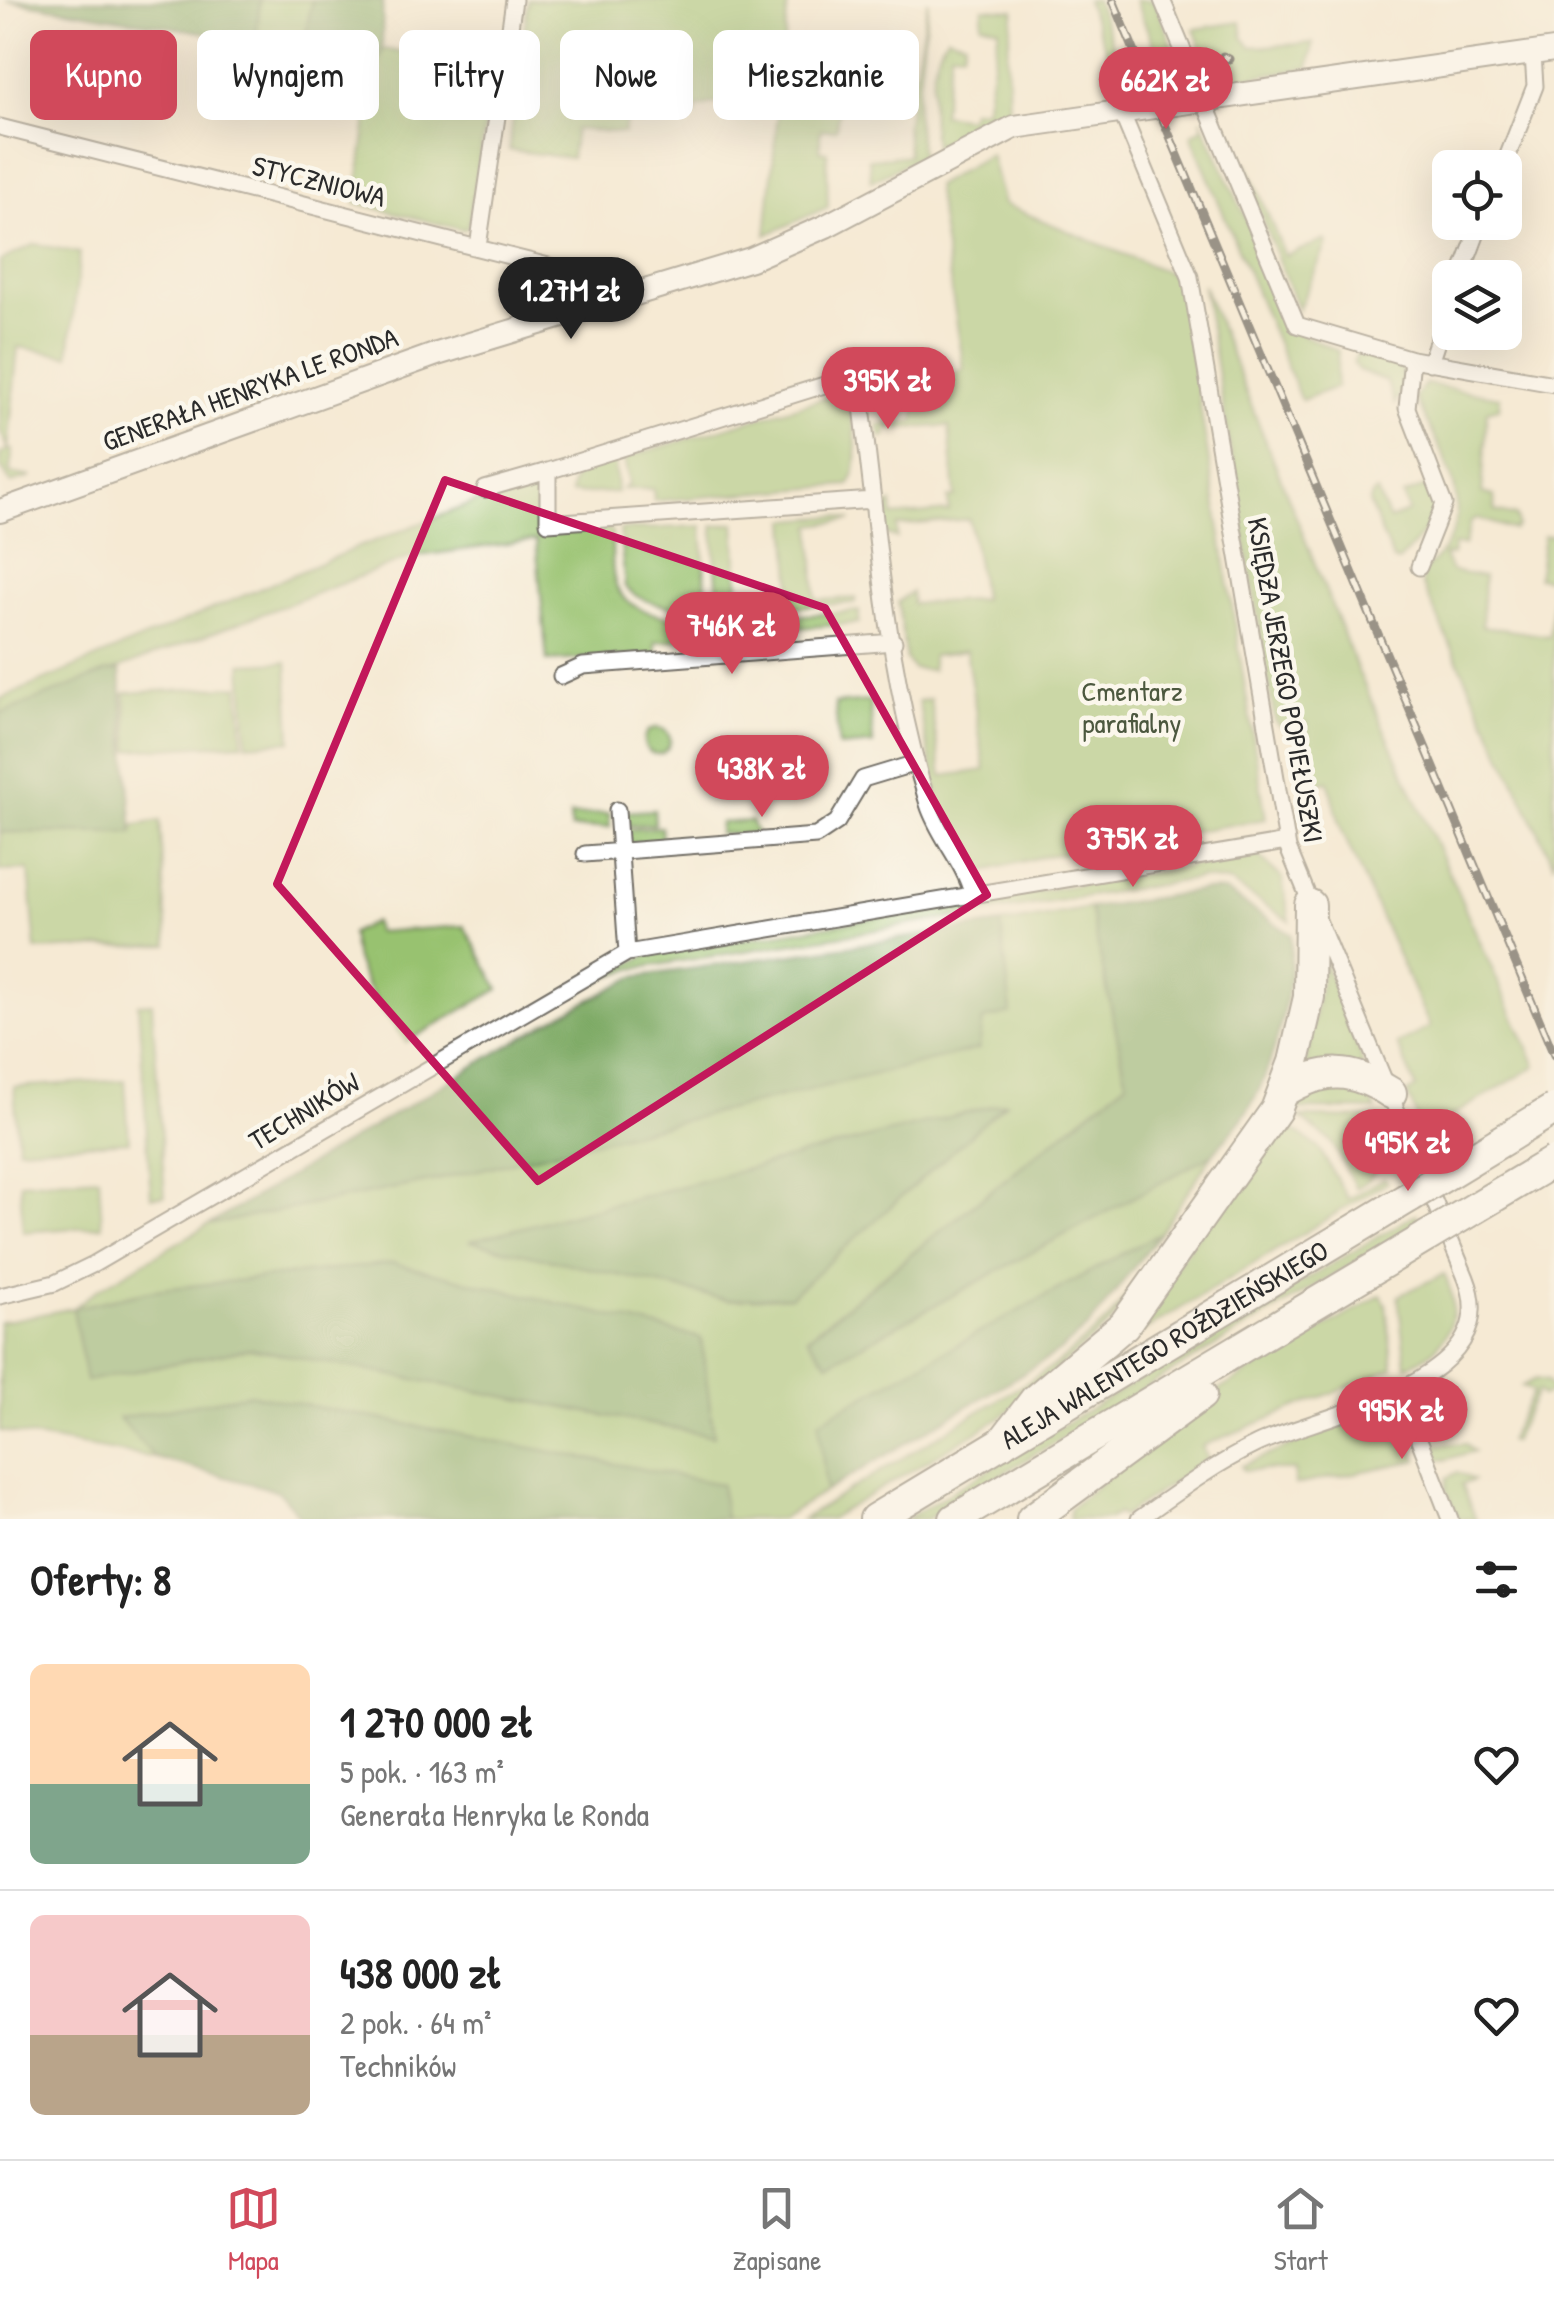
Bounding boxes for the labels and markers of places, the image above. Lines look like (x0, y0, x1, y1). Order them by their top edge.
pin: 662K zł (1074, 47, 1258, 132)
pin: 1.27M zł (468, 257, 674, 342)
pin: 395K zł (796, 347, 980, 432)
pin: 746K zł (640, 592, 824, 677)
pin: 438K zł (670, 735, 854, 820)
pin: 375K zł (1041, 805, 1225, 890)
pin: 495K zł (1316, 1109, 1500, 1194)
pin: 995K zł (1310, 1377, 1494, 1462)

